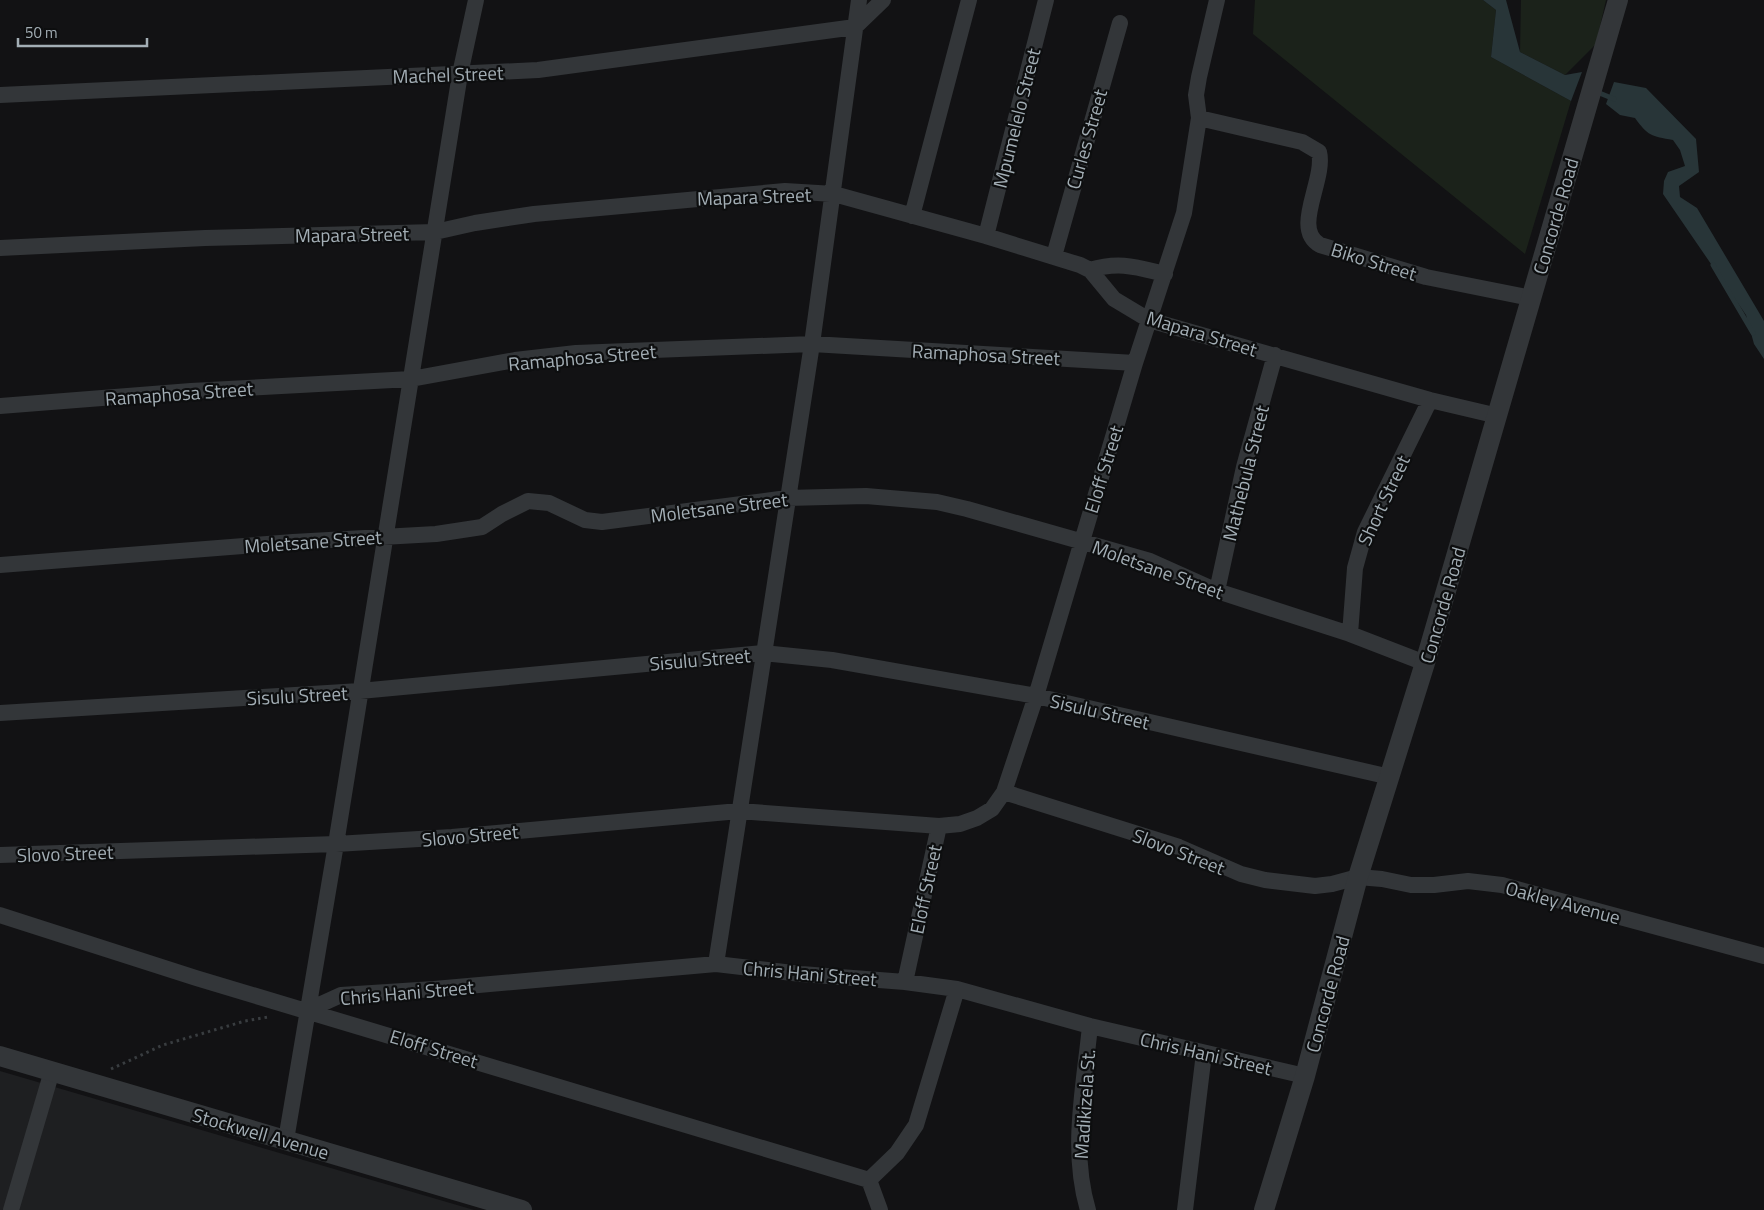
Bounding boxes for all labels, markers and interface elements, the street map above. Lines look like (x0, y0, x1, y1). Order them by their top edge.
scale bar (18, 15, 146, 47)
text: 50 m (25, 21, 58, 44)
street label: Mpumelelo Street (985, 45, 1047, 191)
street label: Machel Street (392, 58, 504, 90)
street label: Curles Street (1058, 85, 1114, 192)
street label: Concorde Road (1525, 154, 1585, 278)
street label: Mapara Street (696, 180, 812, 212)
street label: Mapara Street (295, 218, 410, 249)
street label: Biko Street (1328, 234, 1421, 288)
street label: Mapara Street (1143, 302, 1261, 364)
street label: Ramaphosa Street (507, 336, 658, 378)
street label: Ramaphosa Street (911, 336, 1061, 372)
street label: Ramaphosa Street (104, 373, 254, 413)
street label: Mathebula Street (1214, 402, 1276, 544)
street label: Eloff Street (1076, 421, 1130, 517)
street label: Short Street (1349, 450, 1417, 550)
street label: Moletsane Street (649, 484, 789, 530)
street label: Moletsane Street (243, 522, 383, 560)
street label: Moletsane Street (1088, 532, 1228, 606)
street label: Concorde Road (1412, 543, 1472, 667)
street label: Sisulu Street (648, 640, 752, 678)
street label: Sisulu Street (246, 678, 349, 712)
street label: Sisulu Street (1048, 686, 1153, 737)
street label: Slovo Street (421, 816, 520, 854)
street label: Slovo Street (1129, 820, 1230, 882)
street label: Slovo Street (16, 837, 114, 869)
street label: Eloff Street (901, 841, 949, 936)
street label: Oakley Avenue (1502, 873, 1624, 931)
street label: Concorde Road (1297, 932, 1357, 1056)
street label: Chris Hani Street (742, 953, 878, 993)
street label: Chris Hani Street (339, 972, 475, 1012)
street label: Eloff Street (386, 1021, 482, 1075)
street label: Chris Hani Street (1137, 1024, 1275, 1082)
street label: Madikizela St. (1066, 1048, 1102, 1160)
street label: Stockwell Avenue (189, 1100, 333, 1166)

